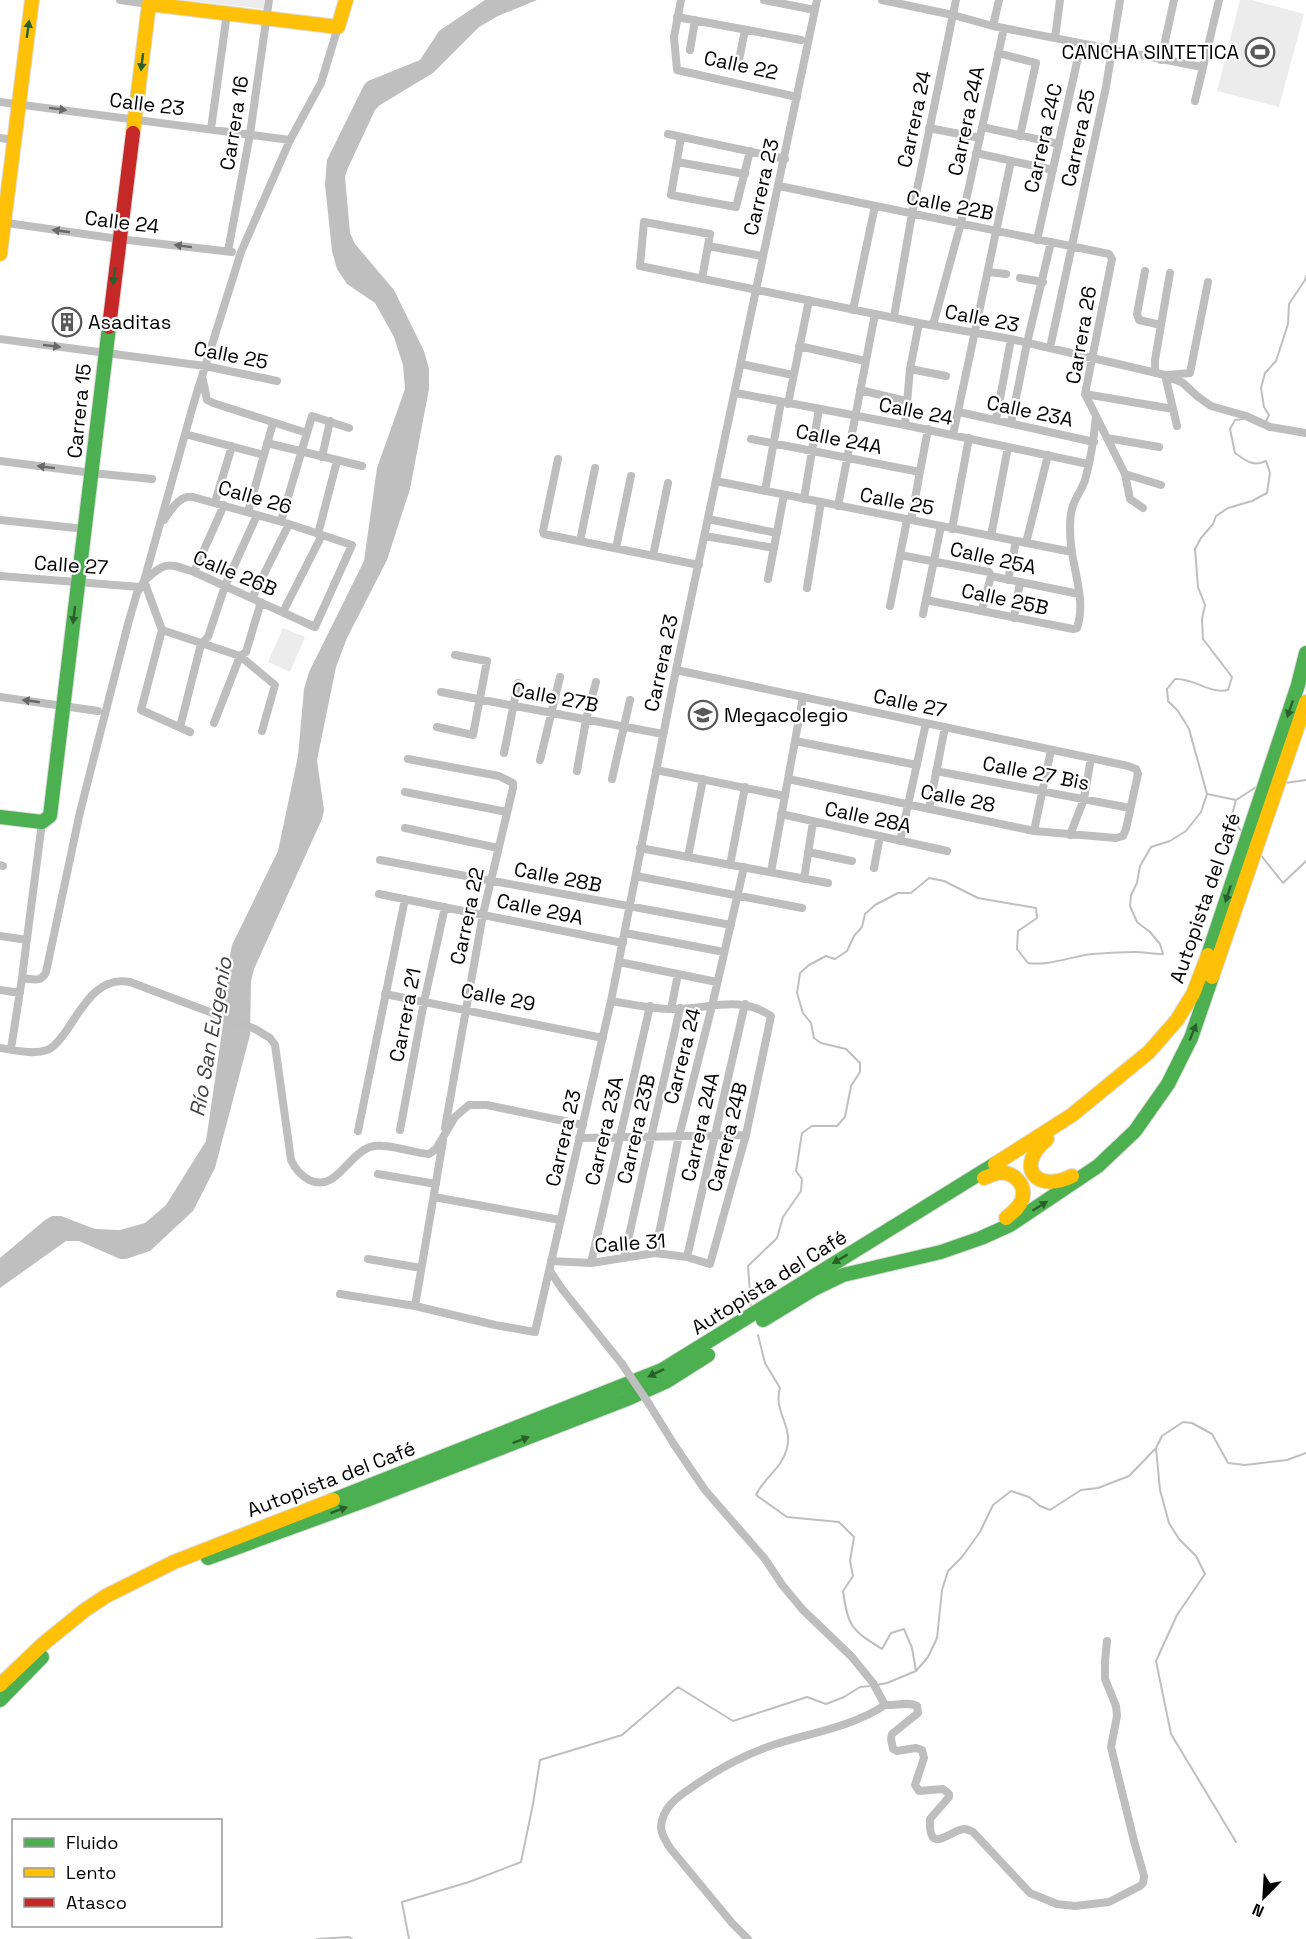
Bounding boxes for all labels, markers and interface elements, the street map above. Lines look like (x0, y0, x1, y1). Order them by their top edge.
one-way arrow (24, 20, 33, 39)
sports icon: CANCHA SINTETICA (1244, 36, 1276, 68)
place label: CANCHA SINTETICA (1062, 39, 1239, 65)
street label: Calle 22 (701, 44, 781, 86)
one-way arrow (137, 52, 146, 71)
street label: Carrera 24A (942, 63, 990, 178)
street label: Carrera 24 (891, 68, 937, 170)
street label: Carrera 16 (214, 74, 254, 172)
street label: Carrera 24C (1018, 81, 1068, 195)
street label: Calle 23 (108, 87, 186, 121)
street label: Carrera 25 (1055, 87, 1101, 189)
one-way arrow (49, 104, 68, 114)
street label: Carrera 23 (737, 136, 785, 238)
street label: Calle 22B (904, 184, 996, 226)
street label: Calle 24 (83, 205, 161, 239)
one-way arrow (51, 226, 70, 235)
one-way arrow (173, 241, 192, 251)
one-way arrow (109, 266, 119, 285)
street label: Carrera 26 (1060, 284, 1102, 386)
street label: Calle 23 (943, 298, 1021, 338)
building icon: Asaditas (51, 306, 83, 338)
place label: Asaditas (88, 309, 171, 335)
street label: Calle 25 (192, 335, 270, 375)
one-way arrow (43, 341, 62, 351)
street label: Carrera 15 (61, 362, 97, 460)
street label: Calle 23A (984, 389, 1076, 433)
street label: Calle 24 (877, 391, 955, 431)
street label: Calle 24A (793, 418, 885, 460)
one-way arrow (37, 463, 56, 472)
street label: Calle 26 (215, 474, 295, 520)
street label: Calle 25 (858, 481, 936, 521)
street label: Calle 25A (947, 535, 1039, 581)
street label: Calle 26B (189, 544, 281, 602)
street label: Calle 27 (33, 549, 109, 581)
street label: Calle 25B (959, 577, 1051, 621)
one-way arrow (70, 606, 79, 625)
street label: Carrera 23 (638, 612, 684, 714)
street label: Calle 27B (510, 676, 600, 718)
street label: Calle 27 (871, 683, 949, 723)
one-way arrow (22, 697, 41, 706)
school or university icon: Megacolegio (687, 699, 719, 731)
one-way arrow (1285, 700, 1294, 718)
place label: Megacolegio (724, 702, 848, 728)
street label: Calle 27 Bis (980, 750, 1092, 796)
street label: Calle 28 (918, 778, 998, 818)
street label: Calle 28A (822, 795, 914, 839)
street label: Autopista del Café (1164, 809, 1246, 987)
street label: Calle 28B (512, 856, 604, 898)
street label: Carrera 22 (444, 865, 490, 967)
one-way arrow (1223, 885, 1232, 903)
street label: Calle 29A (494, 887, 586, 931)
water label: Río San Eugenio (183, 954, 238, 1119)
street label: Carrera 21 (383, 966, 427, 1064)
street label: Calle 29 (459, 977, 537, 1017)
street label: Carrera 24 (657, 1005, 707, 1107)
one-way arrow (1189, 1023, 1198, 1041)
street label: Carrera 24A (675, 1069, 725, 1184)
street label: Carrera 23B (611, 1071, 661, 1187)
street label: Carrera 23A (579, 1073, 629, 1188)
street label: Carrera 24B (701, 1080, 753, 1194)
street label: Carrera 23 (539, 1087, 587, 1189)
one-way arrow (1032, 1200, 1048, 1211)
street label: Autopista del Café (686, 1224, 852, 1340)
street label: Calle 31 (594, 1228, 666, 1258)
one-way arrow (832, 1254, 848, 1265)
one-way arrow (648, 1368, 665, 1377)
street label: Autopista del Café (243, 1435, 419, 1523)
one-way arrow (512, 1435, 530, 1444)
one-way arrow (331, 1505, 349, 1515)
legend (12, 1819, 222, 1927)
text: Fluido (66, 1831, 118, 1854)
text: Lento (66, 1861, 116, 1884)
north arrow (1234, 1867, 1294, 1927)
text: Atasco (66, 1891, 127, 1914)
text: N (1249, 1898, 1267, 1922)

